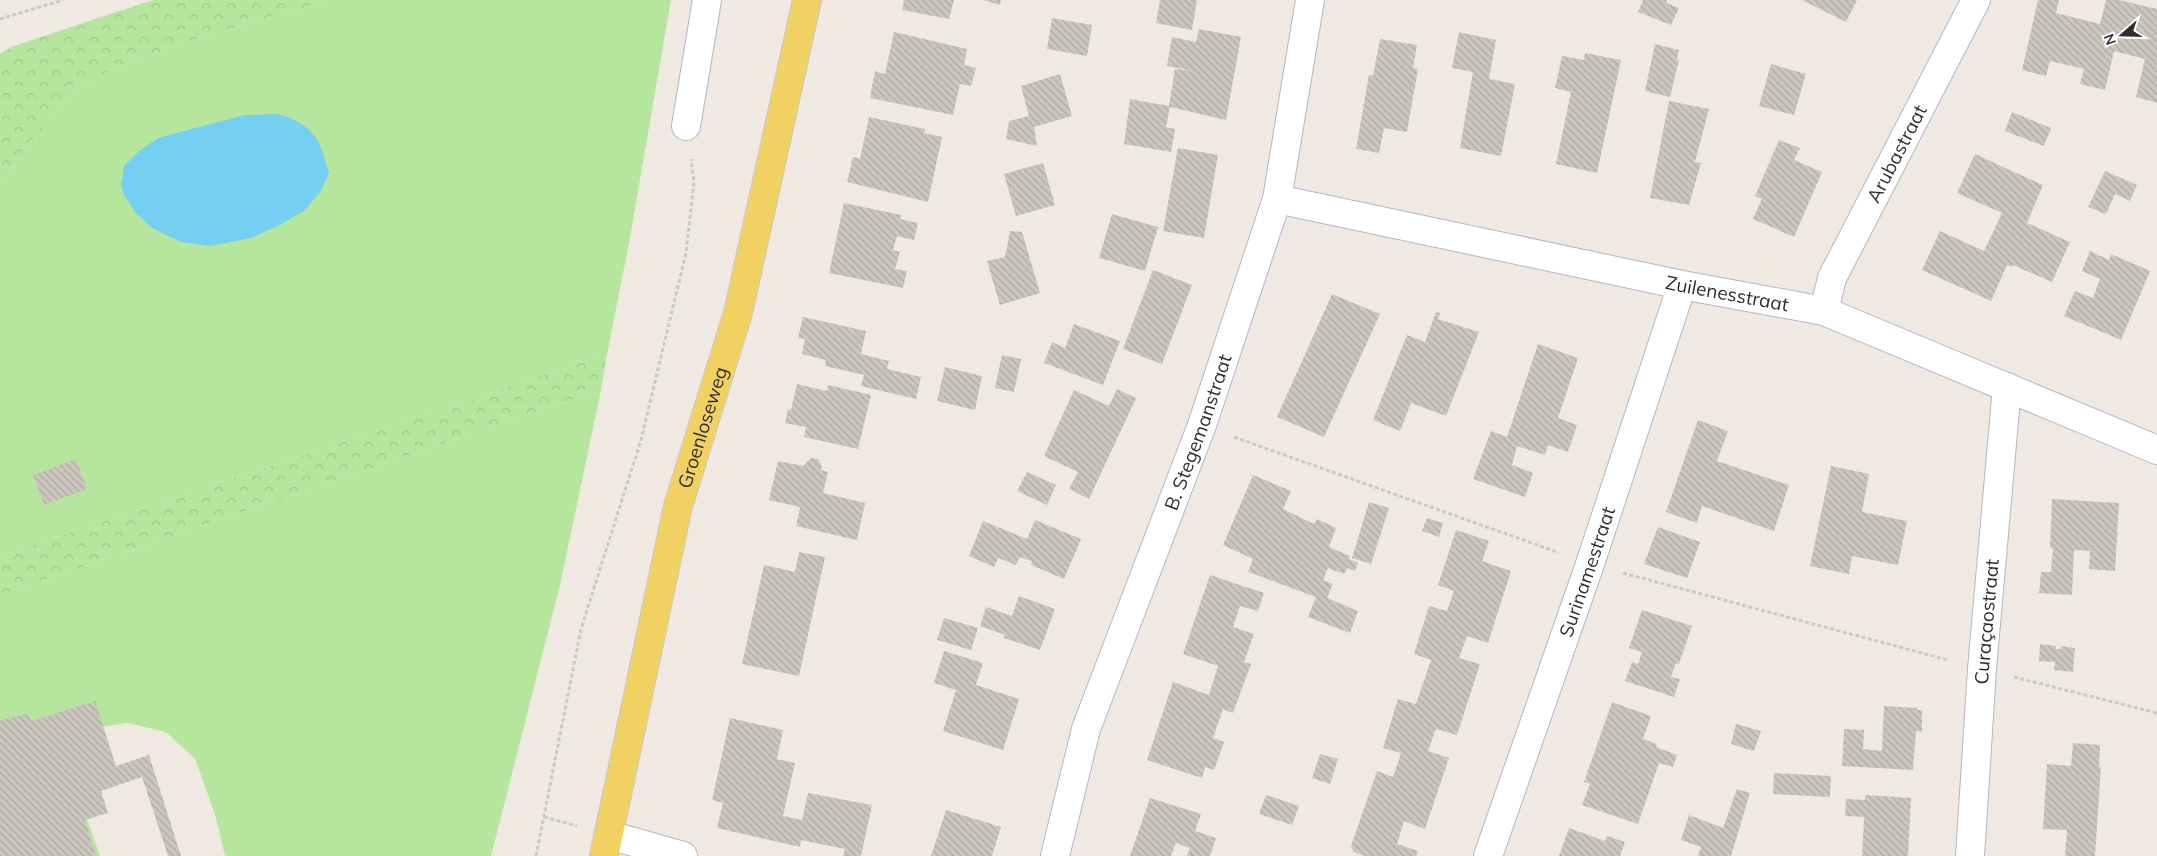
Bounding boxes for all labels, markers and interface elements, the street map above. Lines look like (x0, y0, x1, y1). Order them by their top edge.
north arrow (2097, 10, 2147, 60)
text: N (2100, 31, 2120, 47)
street label: Arubastraat (1861, 100, 1932, 207)
street label: Zuilenesstraat (1663, 270, 1791, 316)
street label: B. Stegemanstraat (1159, 351, 1237, 514)
street label: Groenloseweg (672, 364, 733, 491)
street label: Surinamestraat (1553, 503, 1620, 640)
street label: Curaçaostraat (1969, 557, 2004, 685)

